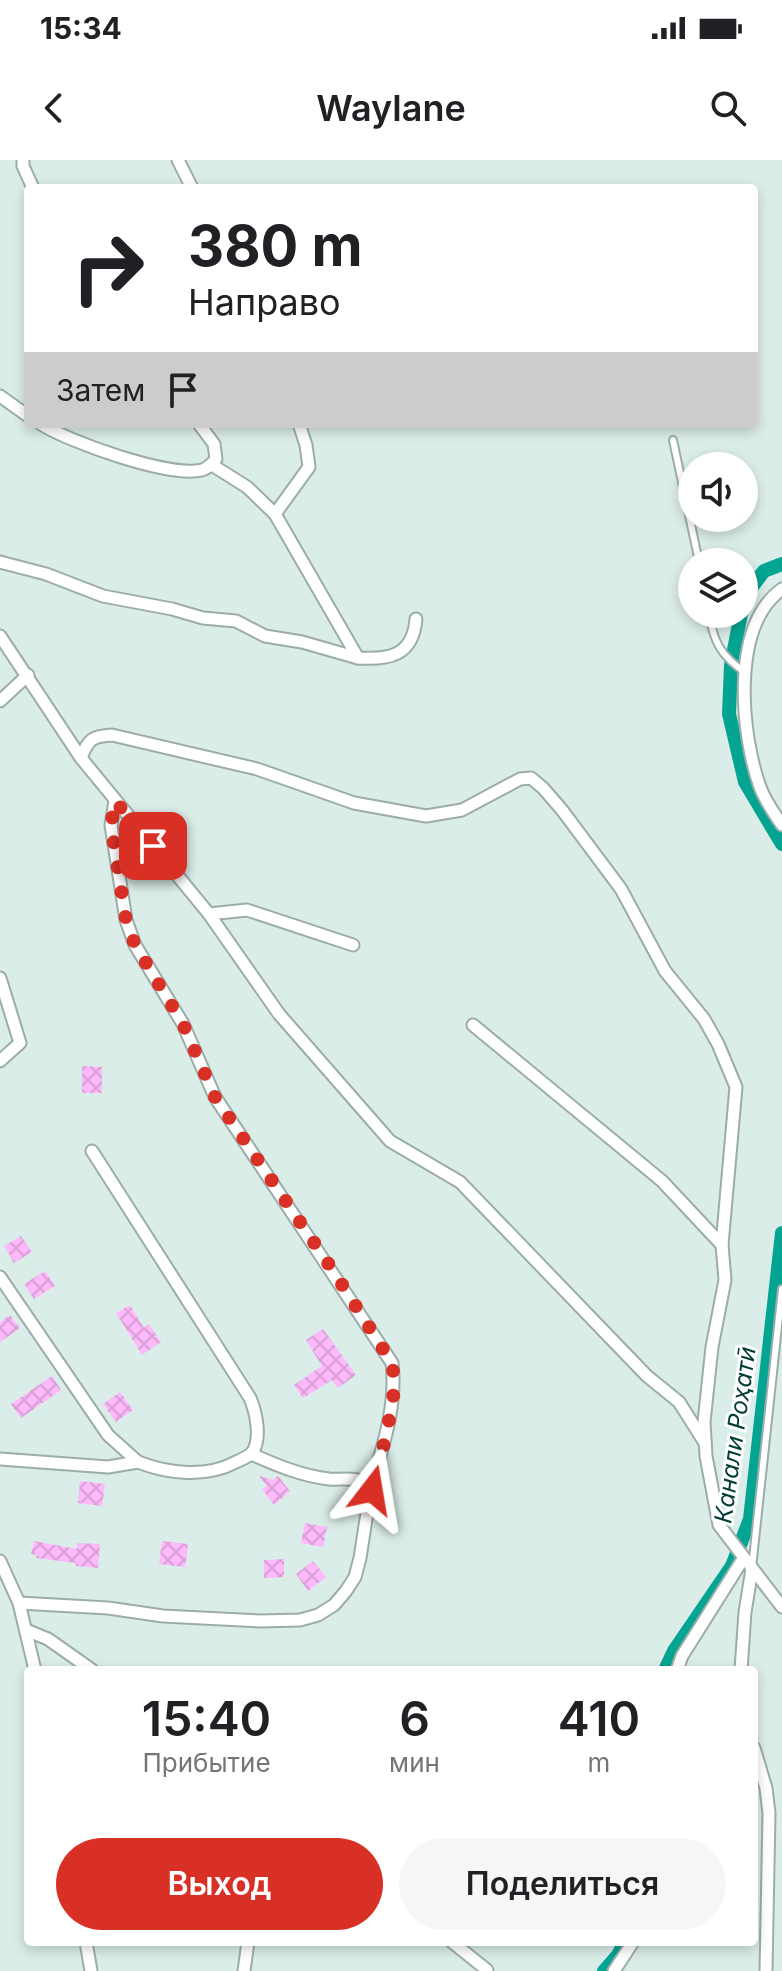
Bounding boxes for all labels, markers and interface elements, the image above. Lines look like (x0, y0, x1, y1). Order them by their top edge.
text: 15:34 (40, 10, 122, 46)
icon: back (32, 86, 76, 130)
text: Waylane (316, 86, 466, 130)
icon: search (706, 86, 750, 130)
text: 380 m (188, 212, 363, 280)
icon: right (56, 216, 160, 320)
text: Направо (188, 280, 341, 324)
icon: arrive (161, 368, 205, 412)
text: Затем (56, 372, 145, 408)
map controls (678, 452, 758, 628)
button: sound (678, 452, 758, 532)
button: layers (678, 548, 758, 628)
pin (119, 812, 187, 880)
icon: arrive (131, 824, 175, 868)
water label: Канали Роҳатӣ (708, 1345, 762, 1525)
position arrow (330, 1448, 414, 1532)
text: 15:40 (142, 1689, 271, 1748)
text: 6 (399, 1689, 430, 1748)
text: 410 (558, 1689, 640, 1748)
text: Прибытие (142, 1747, 271, 1778)
text: мин (389, 1747, 440, 1778)
text: m (588, 1747, 610, 1778)
button: Выход (56, 1838, 383, 1930)
button: Поделиться (399, 1838, 726, 1930)

